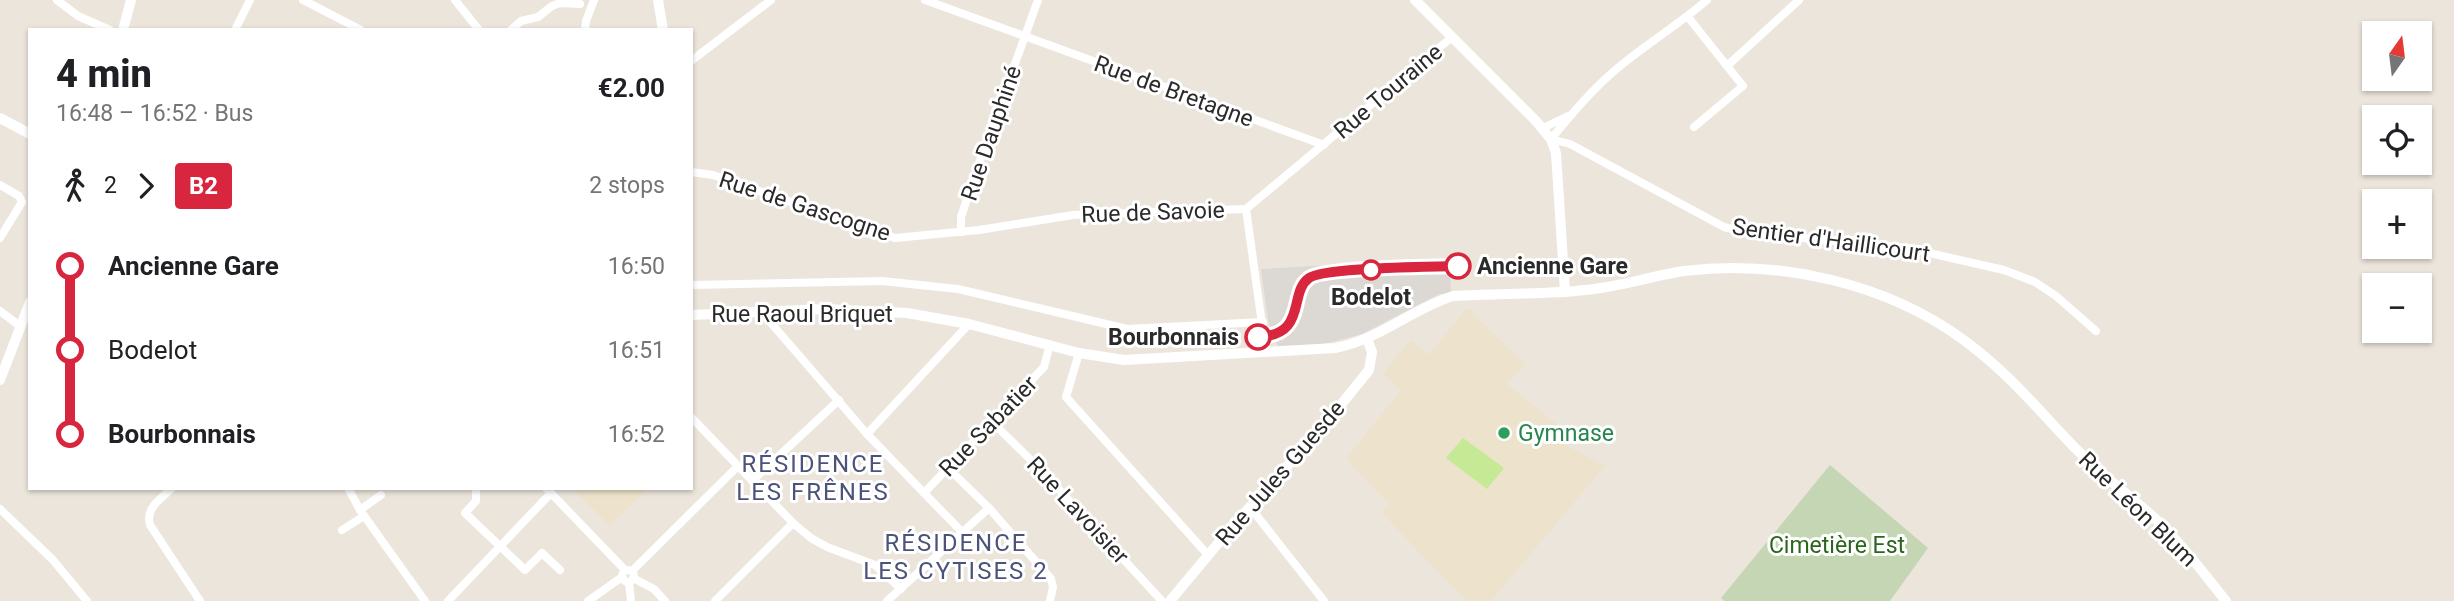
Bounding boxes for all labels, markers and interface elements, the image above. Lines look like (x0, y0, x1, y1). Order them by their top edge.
north arrow (2362, 21, 2432, 91)
map controls (2362, 21, 2432, 343)
street label: Rue Touraine (1329, 38, 1448, 144)
street label: Rue de Bretagne (1090, 50, 1257, 133)
text: 4 min (56, 52, 152, 96)
street label: Rue Dauphiné (956, 62, 1027, 204)
text: €2.00 (598, 73, 665, 103)
text: 16:48 – 16:52 · Bus (56, 100, 253, 127)
button: locate (2362, 105, 2432, 175)
street label: Rue de Gascogne (716, 166, 894, 247)
icon: walk (56, 167, 94, 205)
icon: forward (127, 167, 165, 205)
text: 2 (104, 172, 117, 199)
text: B2 (189, 172, 218, 200)
text: 2 stops (589, 172, 665, 199)
button: + (2362, 189, 2432, 259)
street label: Rue de Savoie (1081, 197, 1225, 228)
street label: Sentier d'Haillicourt (1730, 213, 1932, 268)
text: Ancienne Gare (108, 251, 279, 281)
text: 16:50 (608, 253, 665, 280)
marker: Ancienne Gare (1445, 253, 1471, 279)
place label: Ancienne Gare (1477, 253, 1628, 280)
marker: Bodelot (1361, 260, 1381, 280)
button: − (2362, 273, 2432, 343)
place label: Bodelot (1331, 284, 1411, 311)
street label: Rue Raoul Briquet (711, 301, 893, 328)
place label: Bourbonnais (1108, 324, 1239, 351)
marker: Bourbonnais (1245, 324, 1271, 350)
text: Bodelot (108, 335, 197, 365)
text: 16:51 (608, 337, 665, 364)
street label: Rue Sabatier (934, 370, 1043, 482)
street label: Rue Jules Guesde (1210, 395, 1351, 551)
text: Bourbonnais (108, 419, 256, 449)
place label: Gymnase (1518, 420, 1614, 447)
text: 16:52 (608, 421, 665, 448)
marker: Gymnase (1496, 425, 1512, 441)
street label: Rue Léon Blum (2073, 446, 2202, 572)
district label: RÉSIDENCE LES FRÊNES (736, 450, 890, 506)
street label: Rue Lavoisier (1021, 451, 1134, 570)
district label: RÉSIDENCE LES CYTISES 2 (863, 529, 1049, 585)
park label: Cimetière Est (1769, 532, 1905, 559)

